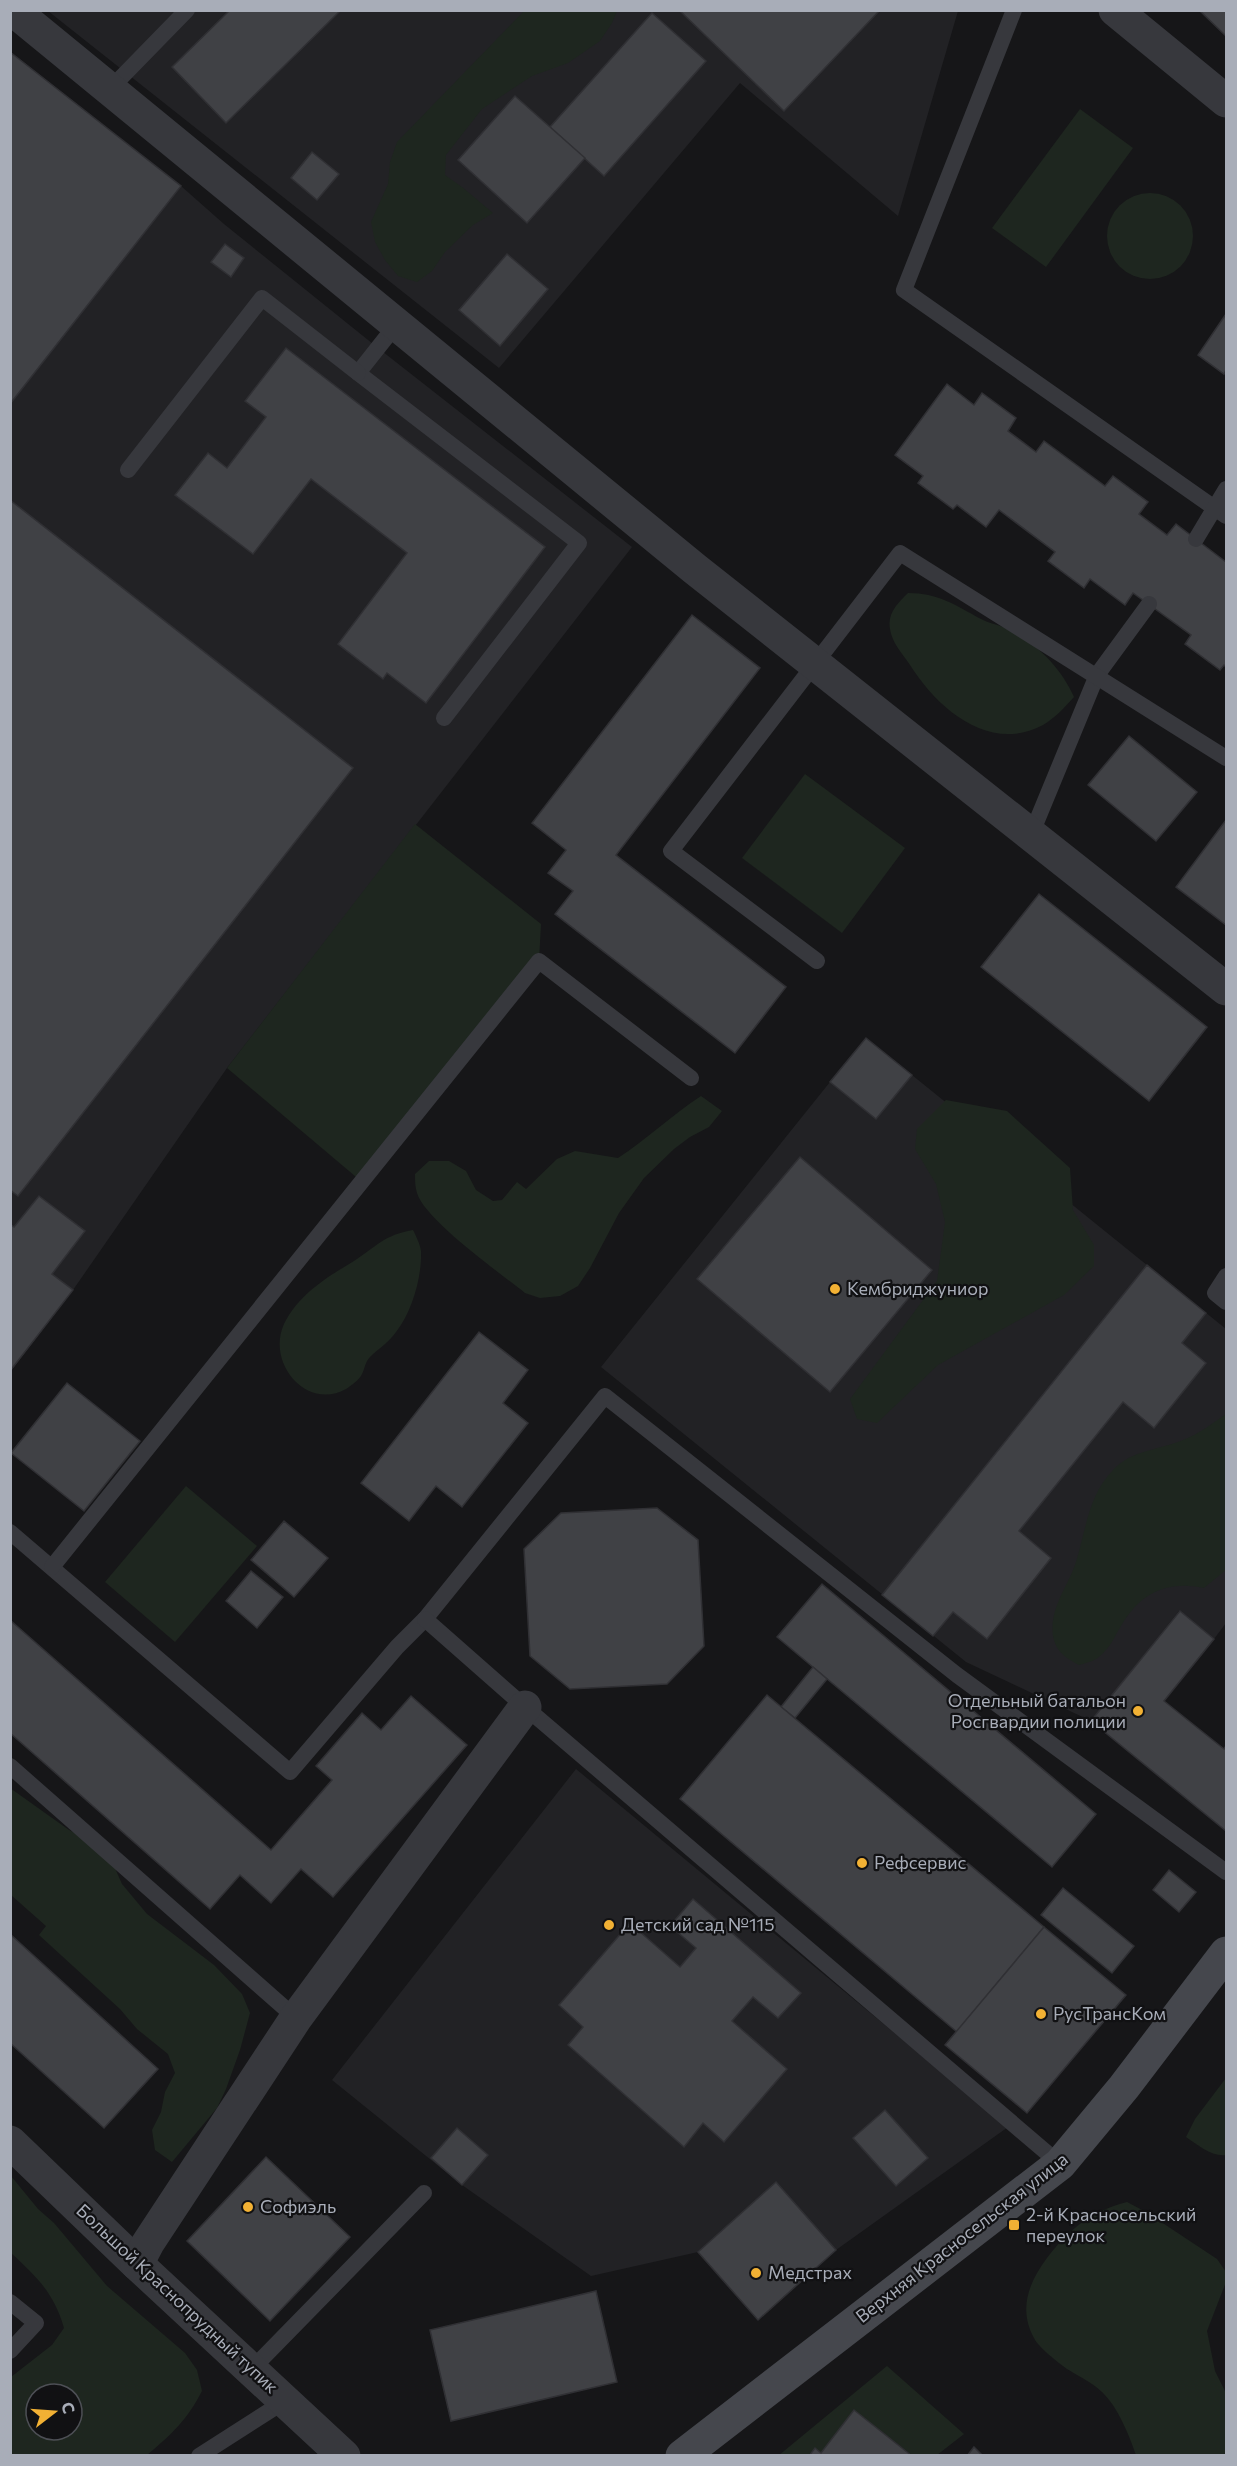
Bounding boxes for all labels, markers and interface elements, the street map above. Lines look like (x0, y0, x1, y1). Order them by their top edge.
place label: Кембриджуниор (847, 1277, 989, 1299)
marker: Кембриджуниор (828, 1282, 842, 1296)
place label: Отдельный батальон Росгвардии полиции (948, 1689, 1126, 1732)
marker: Отдельный батальон Росгвардии полиции (1131, 1704, 1145, 1718)
place label: Рефсервис (874, 1851, 966, 1873)
marker: Рефсервис (855, 1856, 869, 1870)
place label: Детский сад №115 (621, 1913, 775, 1935)
marker: Детский сад №115 (602, 1918, 616, 1932)
place label: РусТрансКом (1053, 2002, 1166, 2024)
marker: РусТрансКом (1034, 2007, 1048, 2021)
street label: Верхняя Красносельская улица (851, 2147, 1072, 2327)
place label: Софиэль (260, 2195, 336, 2217)
street label: Большой Краснопрудный тупик (72, 2199, 283, 2398)
marker: Софиэль (241, 2200, 255, 2214)
place label: 2-й Красносельский переулок (1026, 2203, 1196, 2246)
marker: 2-й Красносельский переулок (1007, 2218, 1021, 2232)
place label: Медстрах (768, 2261, 852, 2283)
marker: Медстрах (749, 2266, 763, 2280)
north arrow (24, 2382, 84, 2442)
text: С (58, 2399, 80, 2416)

